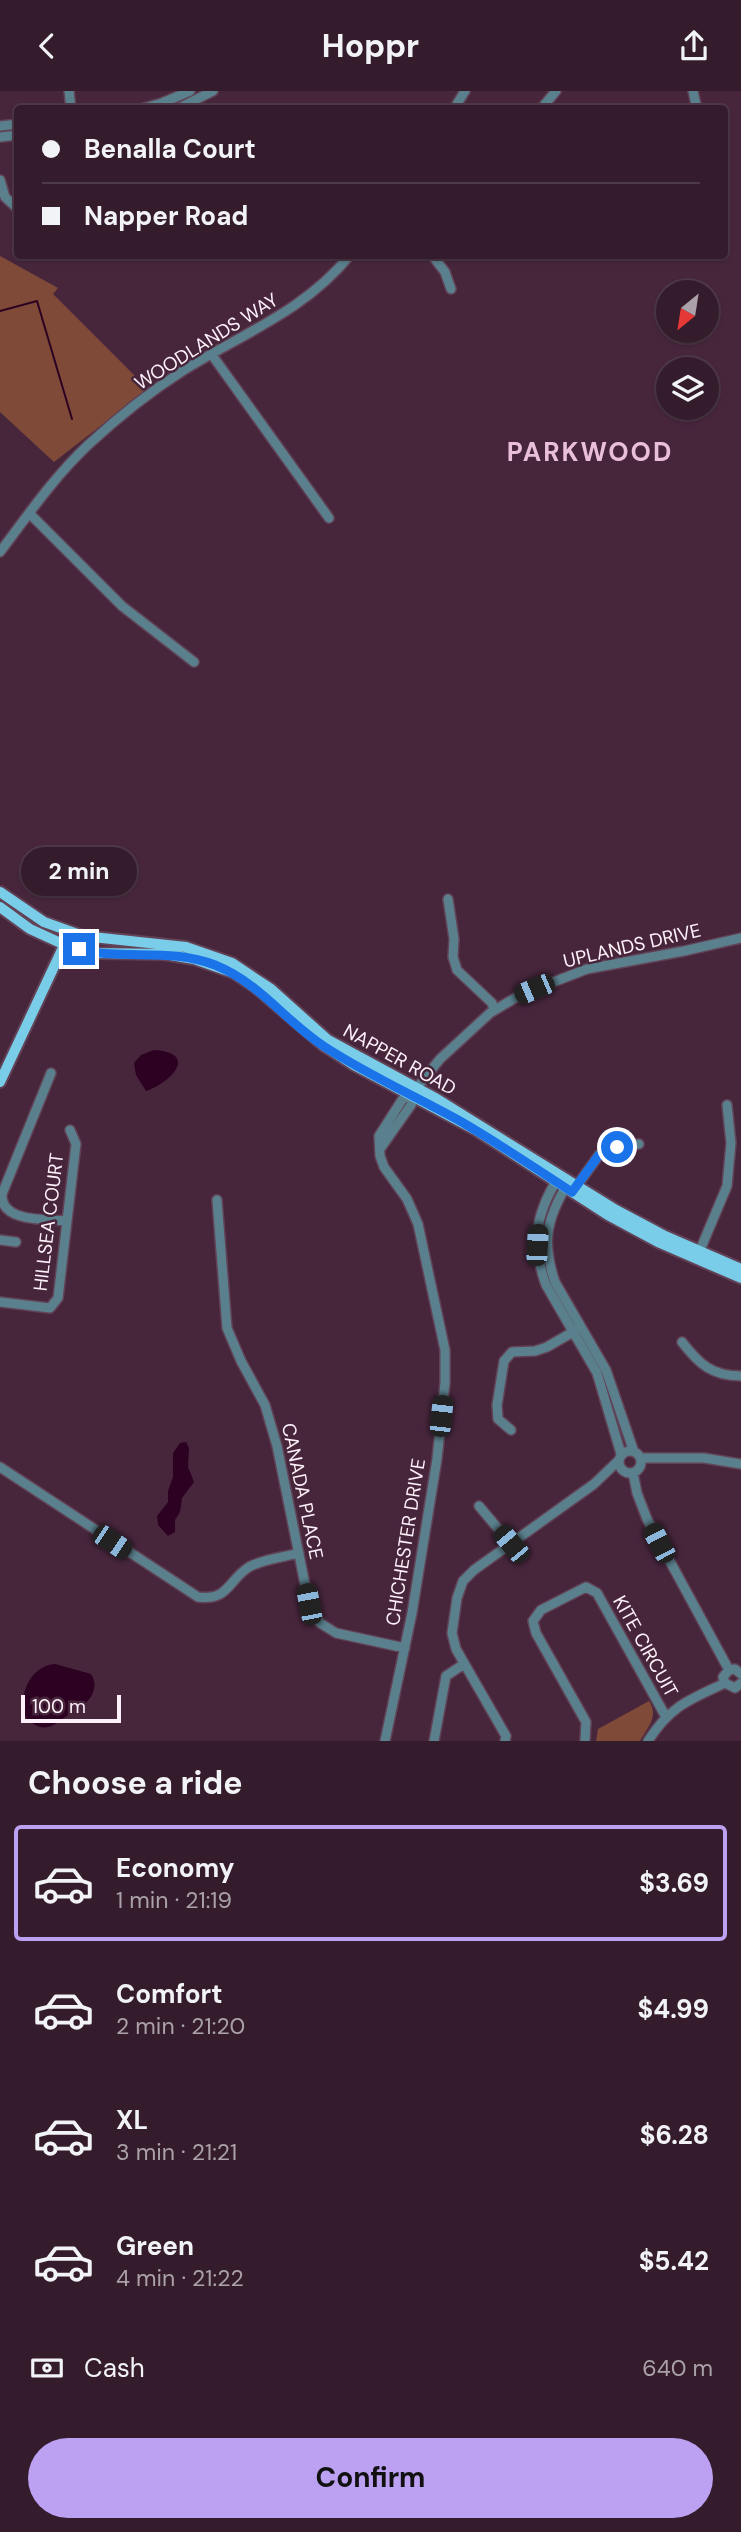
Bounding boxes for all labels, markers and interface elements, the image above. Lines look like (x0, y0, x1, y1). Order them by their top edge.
text: Hoppr (322, 25, 419, 67)
icon: back (28, 27, 66, 65)
icon: share (675, 27, 713, 65)
text: Benalla Court (84, 132, 256, 166)
text: Napper Road (84, 199, 248, 233)
north arrow (656, 280, 719, 343)
map controls (656, 280, 719, 420)
street label: WOODLANDS WAY (130, 287, 283, 396)
button: layers (656, 357, 719, 420)
district label: PARKWOOD (507, 435, 673, 469)
callout: 2 min (21, 847, 137, 897)
text: 2 min (49, 856, 109, 886)
street label: UPLANDS DRIVE (561, 917, 703, 973)
route end (63, 933, 95, 965)
car (511, 971, 558, 1007)
street label: NAPPER ROAD (339, 1018, 461, 1101)
route start (601, 1131, 633, 1163)
street label: HILLSEA COURT (28, 1151, 69, 1293)
car (526, 1223, 549, 1267)
car (429, 1394, 454, 1438)
street label: CANADA PLACE (276, 1421, 329, 1562)
street label: CHICHESTER DRIVE (380, 1457, 431, 1627)
car (640, 1520, 679, 1566)
car (490, 1521, 533, 1567)
car (89, 1522, 136, 1562)
car (295, 1581, 324, 1627)
street label: KITE CIRCUIT (607, 1591, 684, 1702)
scale bar (21, 1692, 121, 1724)
text: 100 m (32, 1694, 86, 1719)
text: Choose a ride (28, 1762, 243, 1804)
text: Economy (116, 1851, 234, 1885)
icon: car (32, 1852, 95, 1915)
text: $3.69 (639, 1866, 709, 1900)
text: 1 min · 21:19 (116, 1885, 232, 1915)
text: Comfort (116, 1977, 222, 2011)
icon: car (32, 1978, 95, 2041)
text: $4.99 (638, 1992, 709, 2026)
text: 2 min · 21:20 (116, 2011, 245, 2041)
text: XL (116, 2103, 148, 2137)
icon: car (32, 2104, 95, 2167)
text: $6.28 (640, 2118, 709, 2152)
text: 3 min · 21:21 (116, 2137, 237, 2167)
text: Green (116, 2229, 194, 2263)
icon: car (32, 2230, 95, 2293)
text: $5.42 (639, 2244, 709, 2278)
text: 4 min · 21:22 (116, 2263, 244, 2293)
icon: cash (28, 2349, 66, 2387)
text: Cash (84, 2351, 145, 2385)
text: 640 m (642, 2353, 713, 2383)
button: Confirm (28, 2438, 713, 2518)

